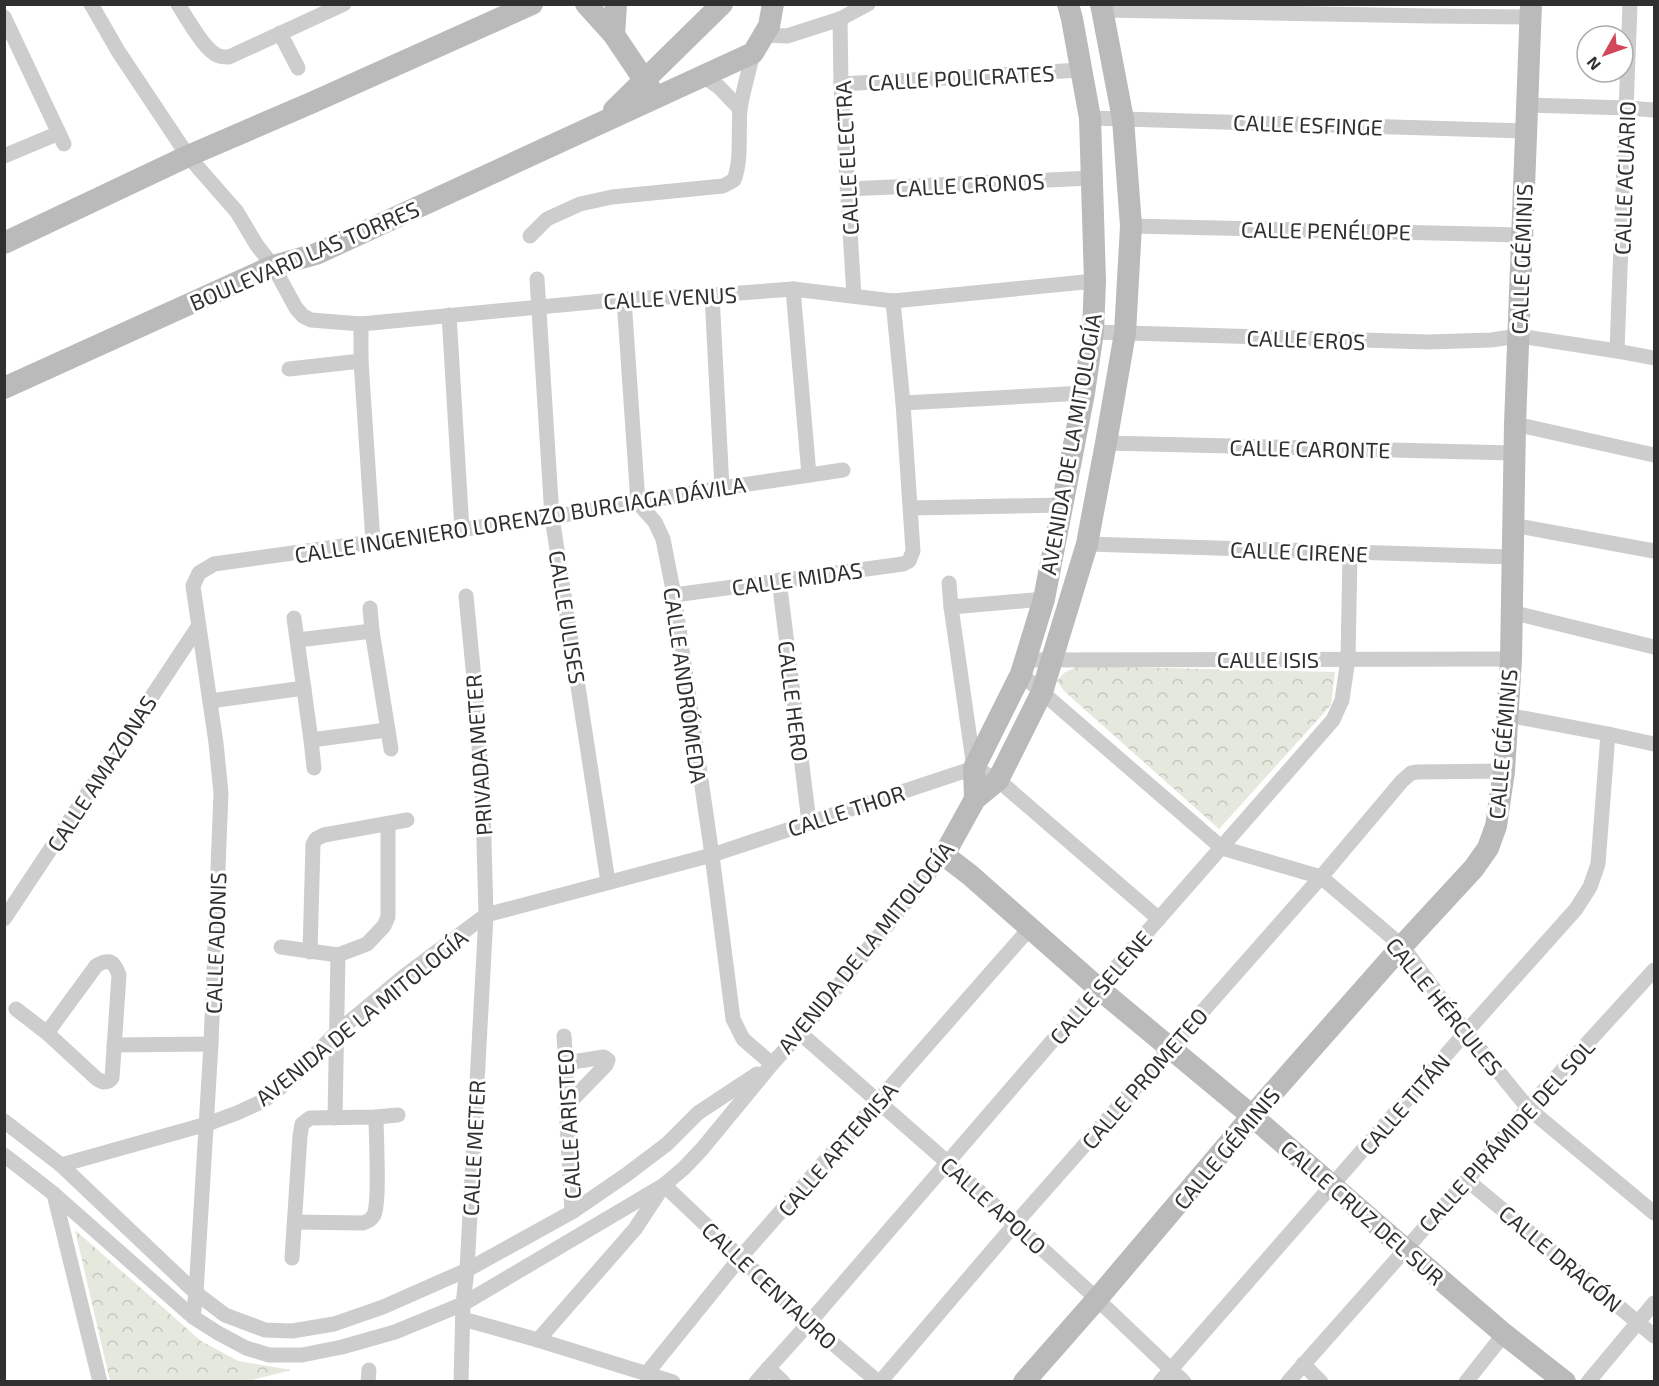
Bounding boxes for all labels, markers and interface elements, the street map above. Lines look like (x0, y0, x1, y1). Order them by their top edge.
north arrow (1575, 24, 1635, 84)
text: N (1582, 53, 1604, 74)
street label: CALLE POLICRATES (867, 59, 1055, 95)
street label: CALLE ELECTRA (829, 80, 863, 236)
street label: CALLE ACUARIO (1608, 101, 1640, 255)
street label: CALLE ESFINGE (1233, 108, 1383, 140)
street label: CALLE CRONOS (895, 167, 1045, 201)
street label: CALLE GÉMINIS (1505, 183, 1537, 335)
street label: BOULEVARD LAS TORRES (185, 195, 423, 315)
street label: CALLE PENÉLOPE (1241, 216, 1411, 244)
street label: CALLE VENUS (603, 281, 737, 313)
street label: AVENIDA DE LA MITOLOGÍA (1034, 311, 1106, 577)
street label: CALLE EROS (1246, 324, 1366, 354)
street label: CALLE CARONTE (1229, 434, 1391, 462)
street label: CALLE INGENIERO LORENZO BURCIAGA DÁVILA (293, 470, 748, 568)
street label: CALLE CIRENE (1230, 536, 1368, 566)
street label: CALLE ULISES (545, 548, 591, 686)
street label: CALLE MIDAS (730, 556, 864, 600)
street label: CALLE ANDRÓMEDA (659, 585, 713, 785)
street label: CALLE HERO (774, 639, 814, 763)
street label: CALLE ISIS (1217, 646, 1319, 672)
street label: CALLE GÉMINIS (1482, 668, 1522, 820)
street label: PRIVADA METER (459, 674, 497, 836)
street label: CALLE AMAZONAS (41, 690, 161, 856)
street label: CALLE THOR (784, 779, 908, 841)
street label: AVENIDA DE LA MITOLOGÍA (772, 836, 959, 1058)
street label: CALLE ADONIS (200, 872, 230, 1014)
street label: AVENIDA DE LA MITOLOGÍA (250, 923, 472, 1110)
street label: CALLE SELENE (1044, 925, 1156, 1049)
street label: CALLE HÉRCULES (1381, 932, 1509, 1080)
street label: CALLE PROMETEO (1076, 1002, 1212, 1154)
street label: CALLE PIRÁMIDE DEL SOL (1413, 1033, 1599, 1237)
street label: CALLE ARISTEO (551, 1048, 585, 1200)
street label: CALLE TITÁN (1353, 1048, 1455, 1160)
street label: CALLE ARTEMISA (772, 1077, 902, 1221)
street label: CALLE METER (456, 1079, 490, 1217)
street label: CALLE GÉMINIS (1168, 1082, 1284, 1214)
street label: CALLE CRUZ DEL SUR (1276, 1134, 1450, 1290)
street label: CALLE APOLO (936, 1151, 1052, 1259)
street label: CALLE DRAGÓN (1494, 1199, 1628, 1317)
street label: CALLE CENTAURO (697, 1216, 843, 1354)

